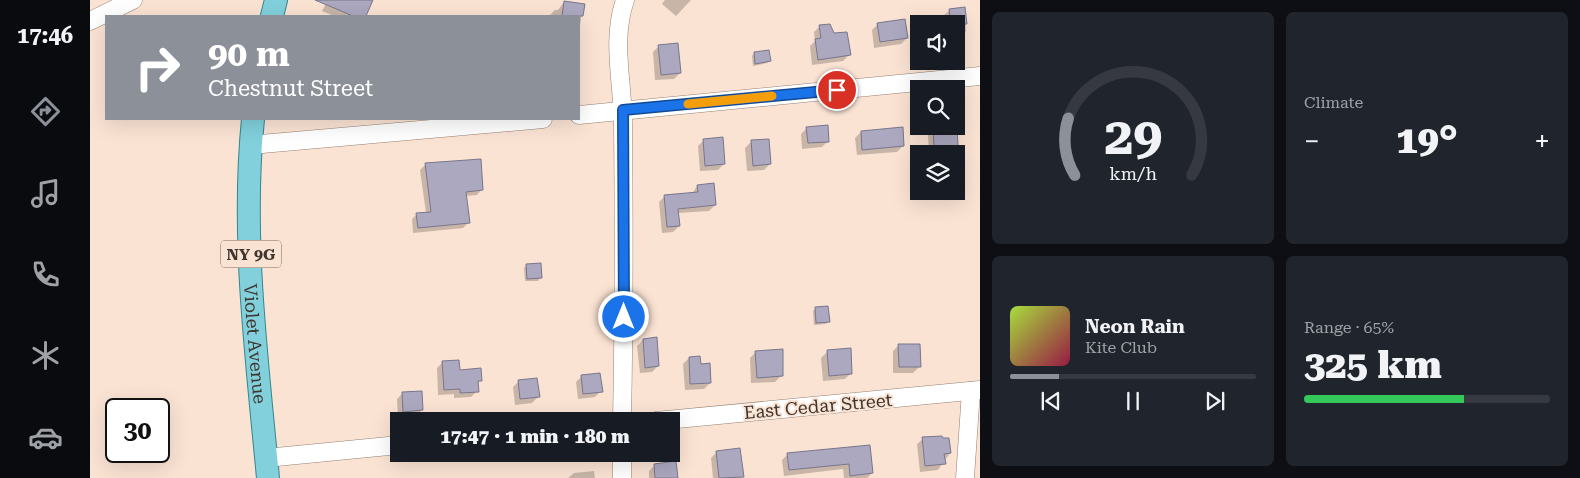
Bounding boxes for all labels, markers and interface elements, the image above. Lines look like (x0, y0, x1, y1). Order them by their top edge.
map controls (910, 15, 965, 200)
button: sound (910, 15, 965, 70)
text: 17:46 (17, 23, 73, 48)
text: 90 m (208, 34, 290, 75)
icon: right (125, 35, 190, 100)
pin (816, 69, 858, 111)
text: Chestnut Street (208, 76, 373, 101)
icon: arrive (823, 76, 851, 104)
button: search (910, 80, 965, 135)
text: Climate (1304, 93, 1363, 112)
icon: directions (28, 94, 63, 129)
text: 29 (1104, 106, 1162, 167)
text: 19° (1396, 118, 1458, 162)
text: − (1304, 125, 1320, 158)
text: + (1534, 125, 1550, 158)
button: layers (910, 145, 965, 200)
text: km/h (1109, 163, 1157, 184)
icon: music (28, 176, 63, 211)
road number: NY 9G (221, 240, 281, 268)
icon: phone (28, 257, 63, 292)
street label: Violet Avenue (240, 283, 271, 405)
position arrow (597, 290, 649, 342)
text: Neon Rain (1085, 315, 1185, 338)
text: Range · 65% (1304, 318, 1394, 337)
icon: climate (28, 338, 63, 373)
text: Kite Club (1085, 338, 1157, 357)
text: 325 km (1304, 343, 1442, 387)
icon: previous (1037, 387, 1065, 415)
icon: pause (1119, 387, 1147, 415)
icon: next (1201, 387, 1229, 415)
street label: East Cedar Street (743, 389, 893, 423)
speed limit sign: 30 (105, 398, 170, 463)
icon: car (28, 420, 63, 455)
text: 17:47 · 1 min · 180 m (440, 425, 630, 448)

